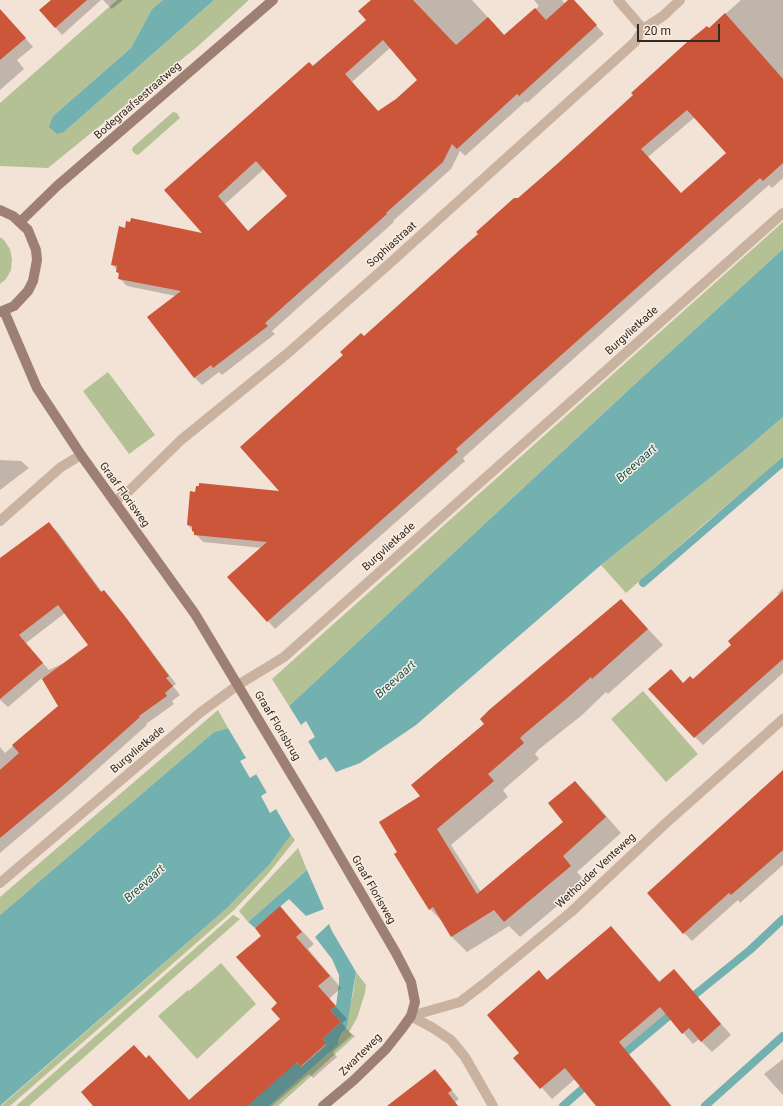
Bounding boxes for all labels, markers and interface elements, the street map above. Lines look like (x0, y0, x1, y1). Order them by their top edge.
scale bar (639, 16, 722, 42)
text: 20 m (644, 24, 671, 38)
street label: Bodegraafsestraatweg (92, 60, 184, 142)
street label: Sophiastraat (365, 219, 419, 271)
street label: Burgvlietkade (603, 304, 661, 358)
water label: Breevaart (614, 442, 660, 486)
street label: Graaf Florisweg (96, 460, 152, 530)
street label: Burgvlietkade (360, 520, 418, 574)
water label: Breevaart (373, 658, 419, 702)
street label: Graaf Florisbrug (251, 689, 303, 763)
street label: Burgvlietkade (108, 724, 168, 776)
street label: Wethouder Venteweg (553, 831, 639, 911)
street label: Graaf Florisweg (348, 853, 398, 927)
water label: Breevaart (122, 862, 168, 906)
street label: Zwarteweg (337, 1031, 385, 1079)

